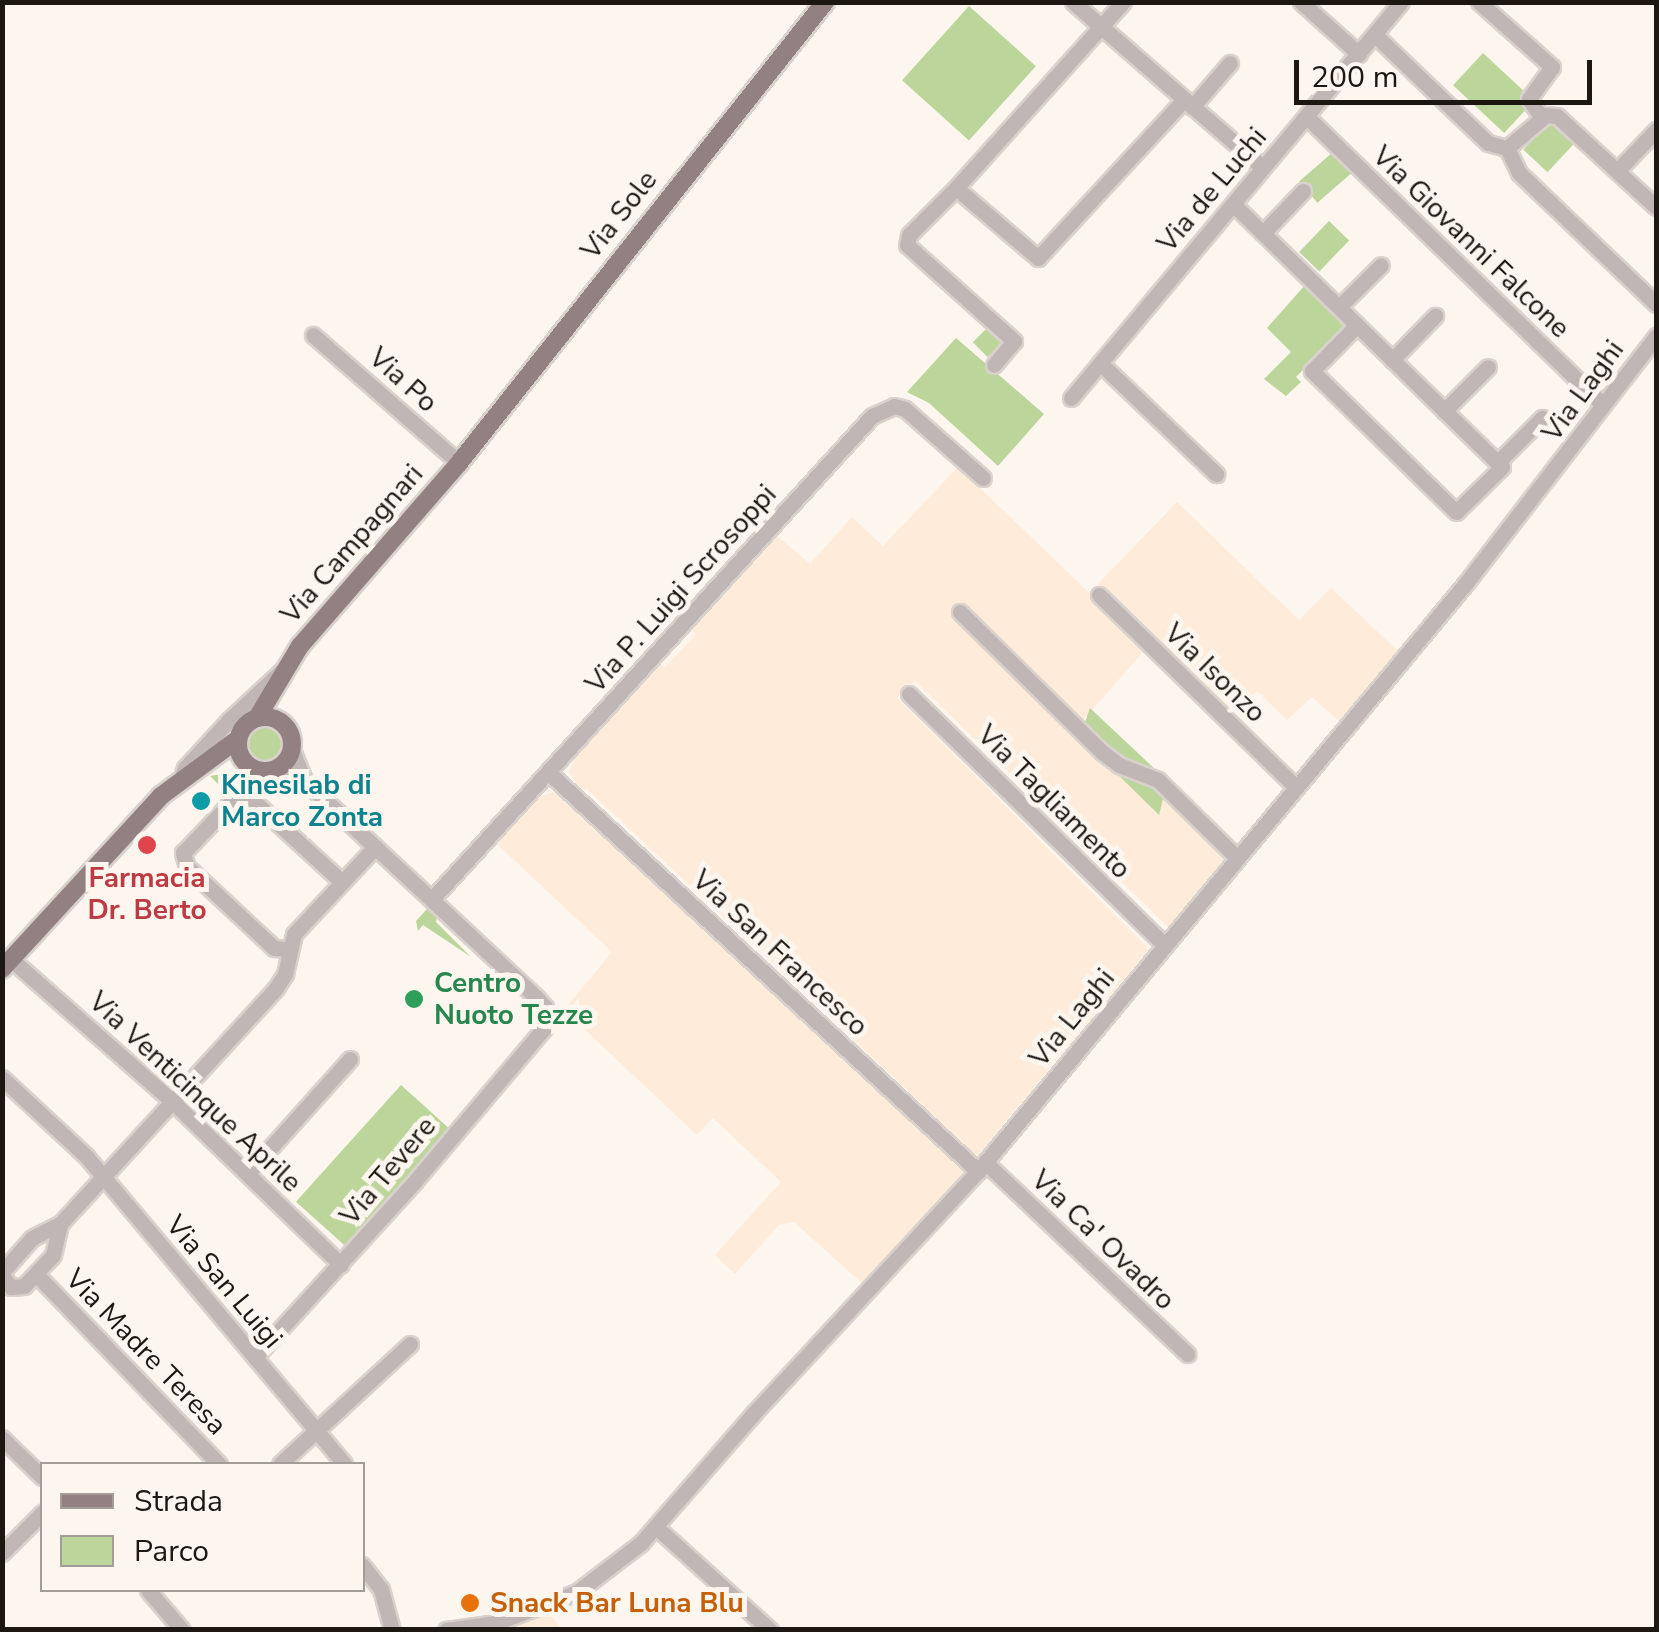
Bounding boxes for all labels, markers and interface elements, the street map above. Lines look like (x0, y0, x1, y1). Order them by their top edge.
scale bar (1299, 40, 1596, 102)
text: 200 m (1311, 57, 1398, 98)
street label: Via de Luchi (1150, 121, 1274, 259)
street label: Via Giovanni Falcone (1365, 139, 1577, 345)
street label: Via Sole (574, 164, 664, 266)
street label: Via Laghi (1535, 334, 1631, 448)
street label: Via Po (362, 341, 444, 419)
street label: Via Campagnari (274, 458, 430, 630)
street label: Via P. Luigi Scrosoppi (579, 478, 783, 700)
street label: Via Isonzo (1157, 616, 1273, 730)
street label: Via Tagliamento (970, 718, 1138, 886)
place label: Kinesilab di Marco Zonta (221, 768, 383, 834)
marker: Kinesilab di Marco Zonta (190, 790, 212, 812)
marker: Farmacia Dr. Berto (136, 834, 158, 856)
place label: Farmacia Dr. Berto (87, 861, 207, 927)
street label: Via San Francesco (685, 863, 875, 1043)
street label: Via Laghi (1022, 962, 1122, 1074)
place label: Centro Nuoto Tezze (434, 966, 593, 1032)
street label: Via Venticinque Aprile (82, 985, 308, 1199)
marker: Centro Nuoto Tezze (403, 988, 425, 1010)
street label: Via Tevere (333, 1110, 443, 1232)
street label: Via Ca' Ovadro (1024, 1163, 1182, 1317)
street label: Via San Luigi (159, 1209, 289, 1355)
street label: Via Madre Teresa (58, 1262, 234, 1442)
legend (40, 1462, 365, 1592)
text: Strada (134, 1481, 223, 1522)
text: Parco (134, 1531, 209, 1572)
place label: Snack Bar Luna Blu (490, 1586, 744, 1620)
marker: Snack Bar Luna Blu (459, 1592, 481, 1614)

